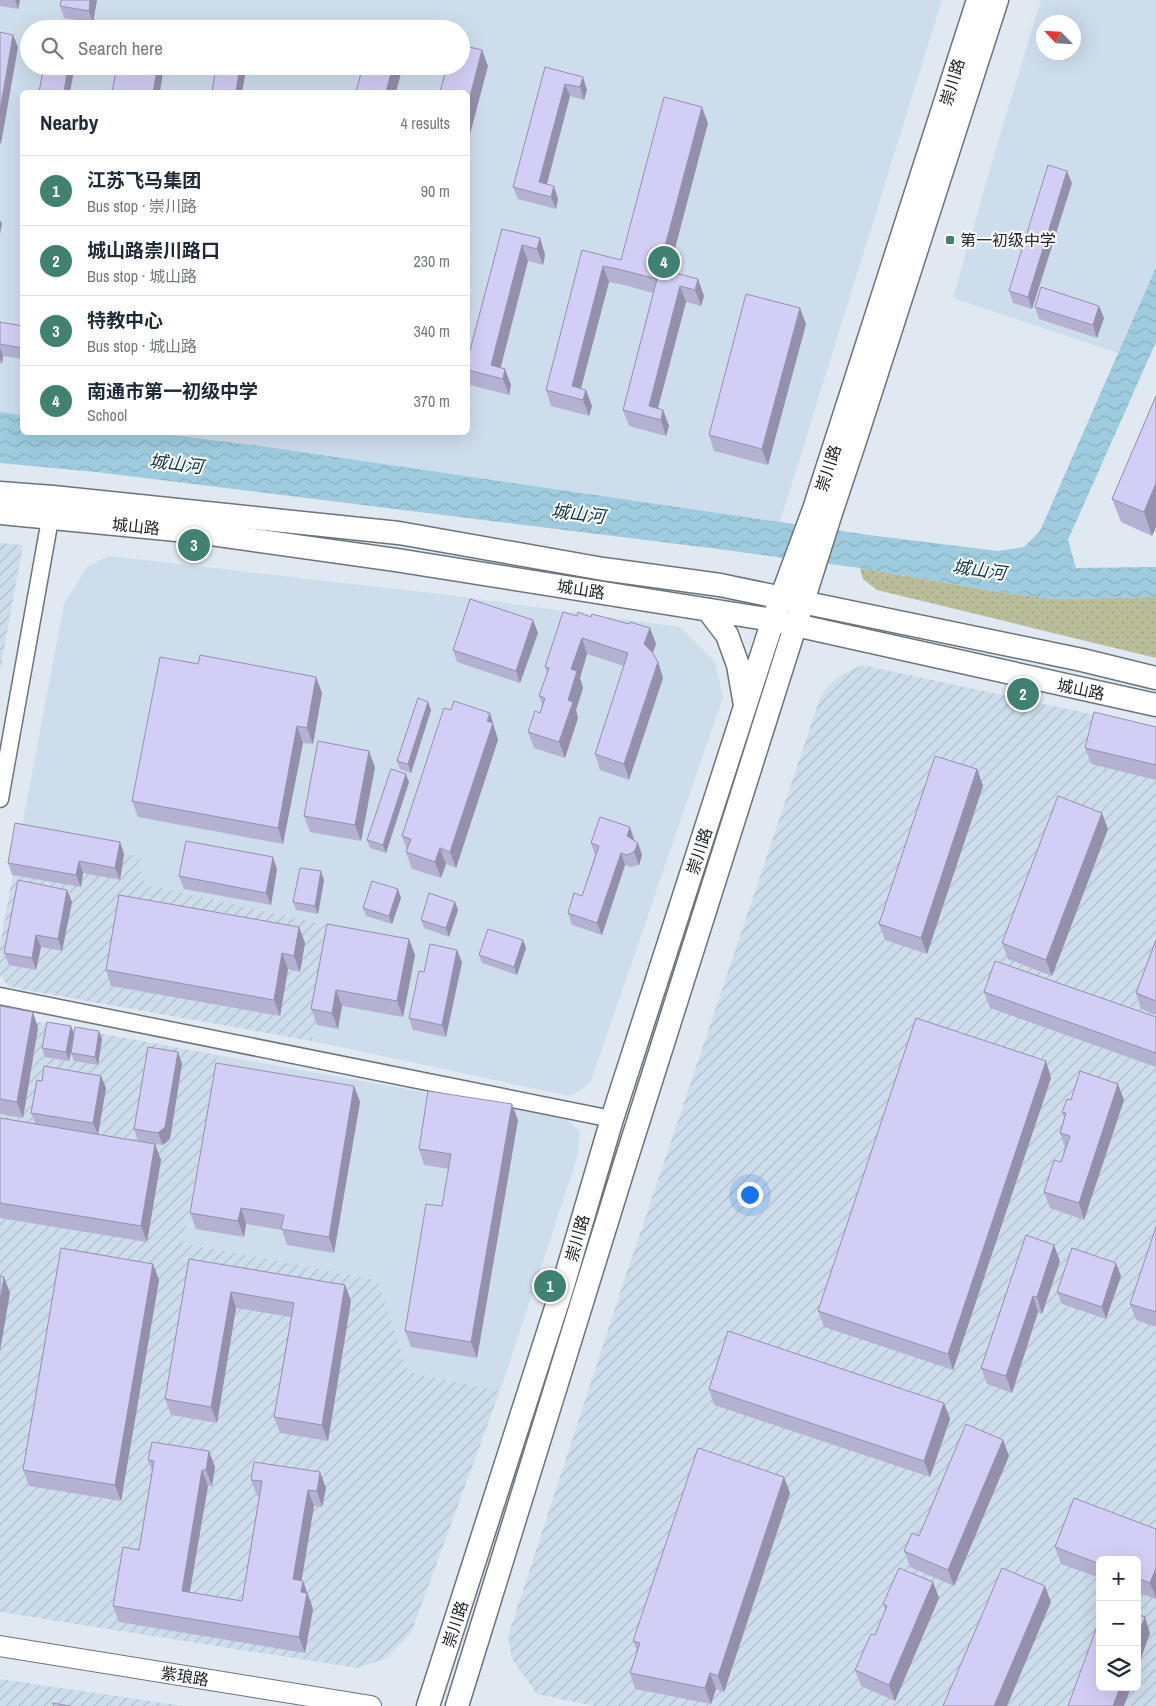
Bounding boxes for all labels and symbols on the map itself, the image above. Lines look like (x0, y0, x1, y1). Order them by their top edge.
north arrow (1036, 15, 1081, 60)
street label: 崇川路 (934, 56, 970, 108)
place label: 第一初级中学 (960, 229, 1056, 251)
marker: 第一初级中学 (944, 234, 956, 246)
pin: 4 (648, 243, 680, 281)
street label: 崇川路 (810, 442, 846, 494)
water label: 城山河 (148, 448, 207, 480)
water label: 城山河 (550, 498, 609, 530)
street label: 城山路 (111, 513, 161, 539)
pin: 3 (178, 526, 210, 564)
water label: 城山河 (951, 553, 1011, 586)
street label: 城山路 (556, 574, 606, 604)
street label: 城山路 (1055, 673, 1107, 705)
pin: 2 (1007, 675, 1039, 713)
street label: 崇川路 (681, 825, 717, 877)
your location (737, 1182, 763, 1208)
street label: 崇川路 (560, 1212, 594, 1264)
pin: 1 (534, 1267, 566, 1305)
street label: 崇川路 (437, 1598, 473, 1650)
street label: 紫琅路 (160, 1661, 210, 1691)

